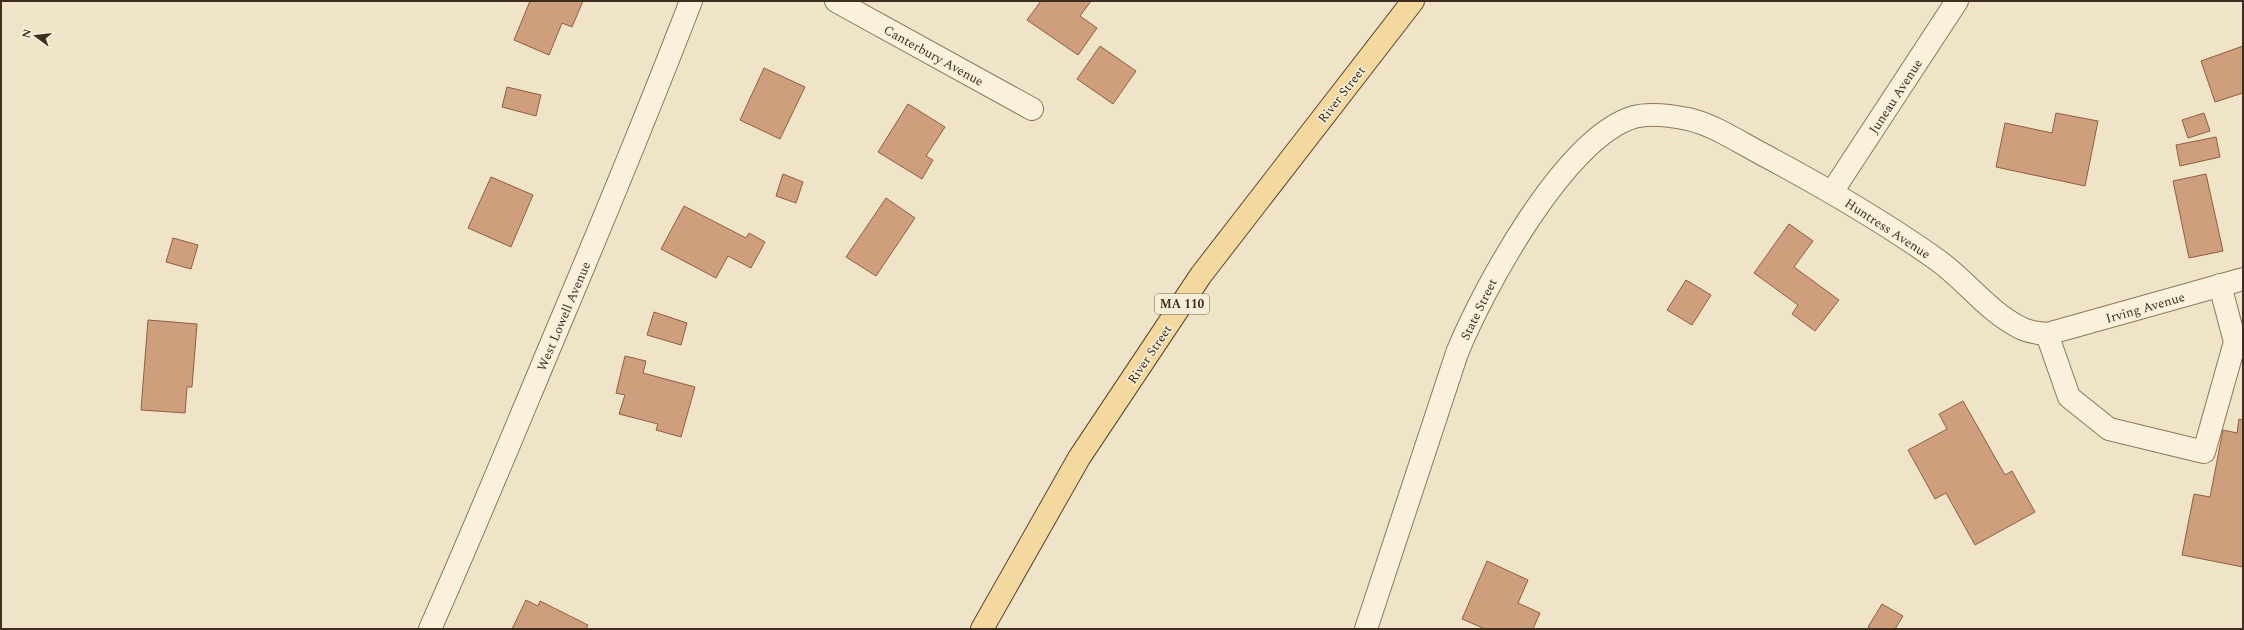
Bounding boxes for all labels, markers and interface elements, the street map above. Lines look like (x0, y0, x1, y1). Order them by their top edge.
north arrow (16, 16, 56, 56)
street label: Canterbury Avenue (880, 20, 987, 92)
text: N (17, 27, 36, 40)
street label: Juneau Avenue (1864, 55, 1928, 138)
street label: River Street (1313, 61, 1371, 127)
street label: Huntress Avenue (1841, 194, 1934, 264)
street label: West Lowell Avenue (532, 259, 596, 374)
street label: State Street (1455, 275, 1503, 344)
street label: Irving Avenue (2103, 287, 2187, 329)
road number: MA 110 (1155, 294, 1209, 314)
street label: River Street (1123, 321, 1177, 388)

